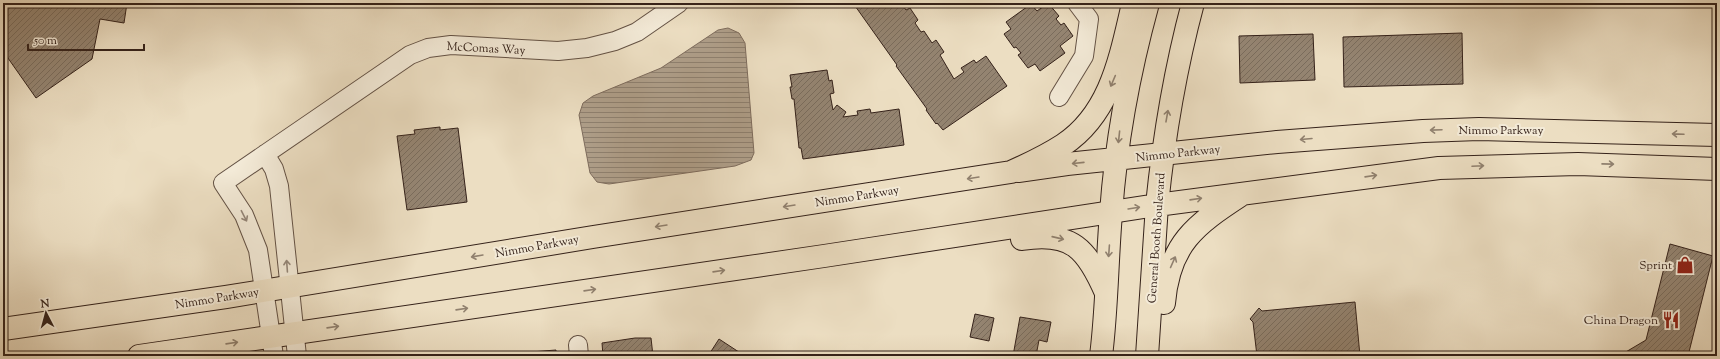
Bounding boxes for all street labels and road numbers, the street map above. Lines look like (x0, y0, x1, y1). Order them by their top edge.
street label: McComas Way (446, 38, 526, 60)
street label: Nimmo Parkway (1459, 122, 1543, 140)
street label: Nimmo Parkway (1135, 141, 1221, 167)
street label: General Booth Boulevard (1143, 172, 1171, 304)
street label: Nimmo Parkway (814, 181, 900, 213)
street label: Nimmo Parkway (494, 231, 581, 263)
street label: Nimmo Parkway (174, 283, 260, 315)

